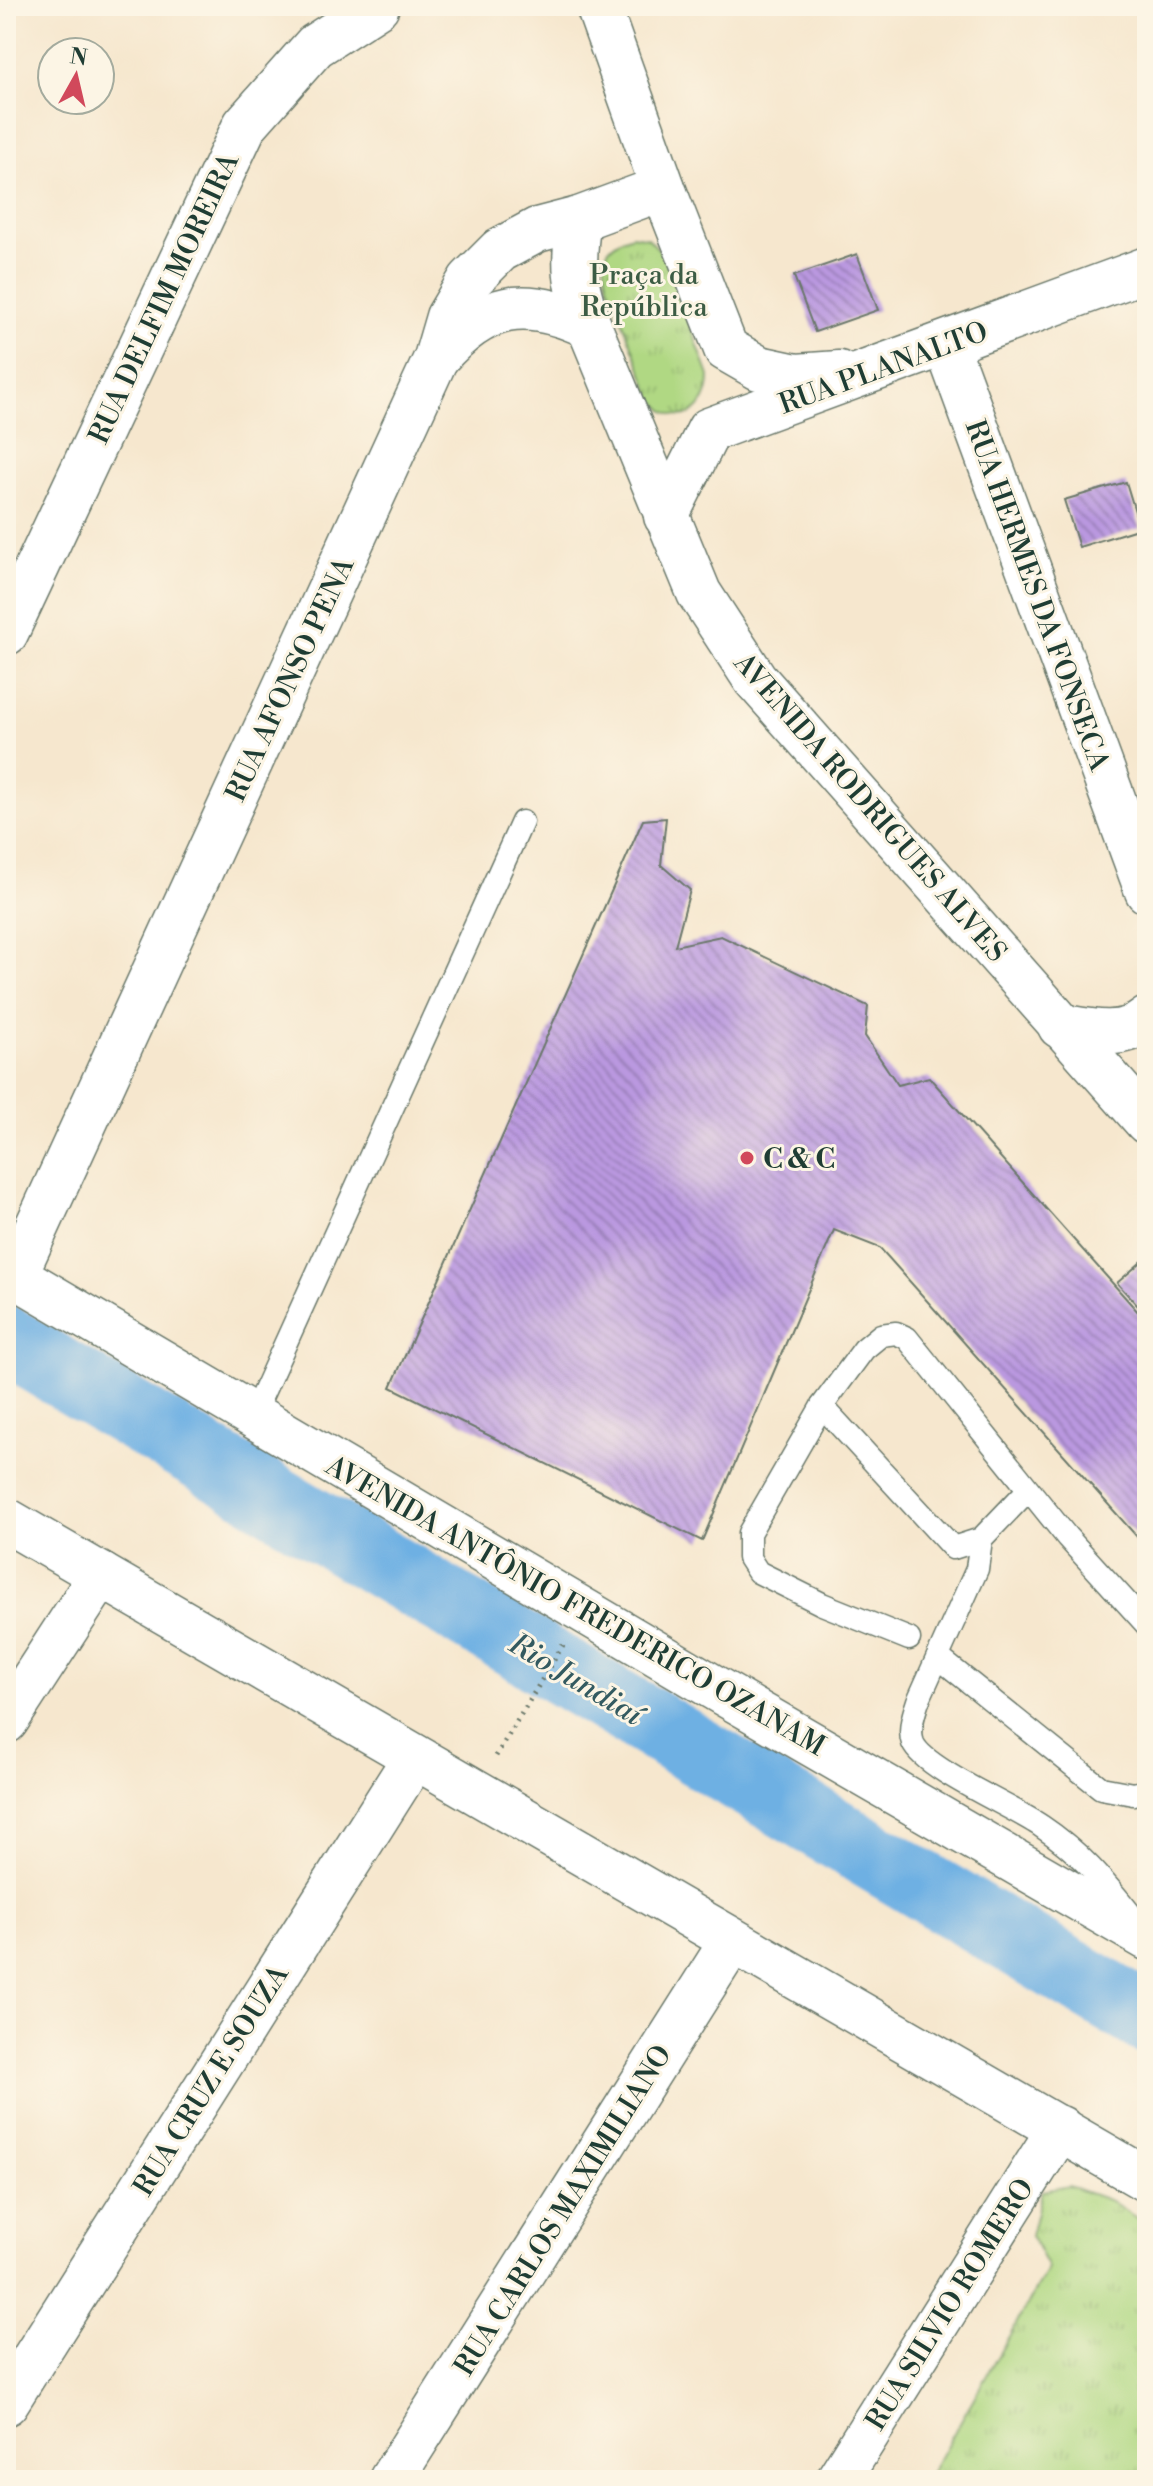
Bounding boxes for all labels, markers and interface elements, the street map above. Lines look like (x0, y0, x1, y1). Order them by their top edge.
north arrow (36, 36, 116, 116)
text: N (68, 43, 90, 72)
street label: RUA DELFIM MOREIRA (82, 147, 247, 449)
park label: Praça da República (580, 258, 708, 325)
street label: RUA PLANALTO (774, 314, 993, 422)
street label: RUA HERMES DA FONSECA (957, 415, 1117, 776)
street label: RUA AFONSO PENA (218, 551, 363, 807)
street label: AVENIDA RODRIGUES ALVES (725, 646, 1014, 970)
place label: C & C (763, 1142, 835, 1177)
marker: C & C (738, 1149, 756, 1167)
street label: AVENIDA ANTÔNIO FREDERICO OZANAM (318, 1446, 832, 1764)
water label: Rio Jundiaí (501, 1625, 652, 1736)
street label: RUA CRUZ E SOUZA (126, 1958, 297, 2203)
street label: RUA CARLOS MAXIMILIANO (447, 2039, 680, 2383)
street label: RUA SILVIO ROMERO (859, 2173, 1042, 2437)

